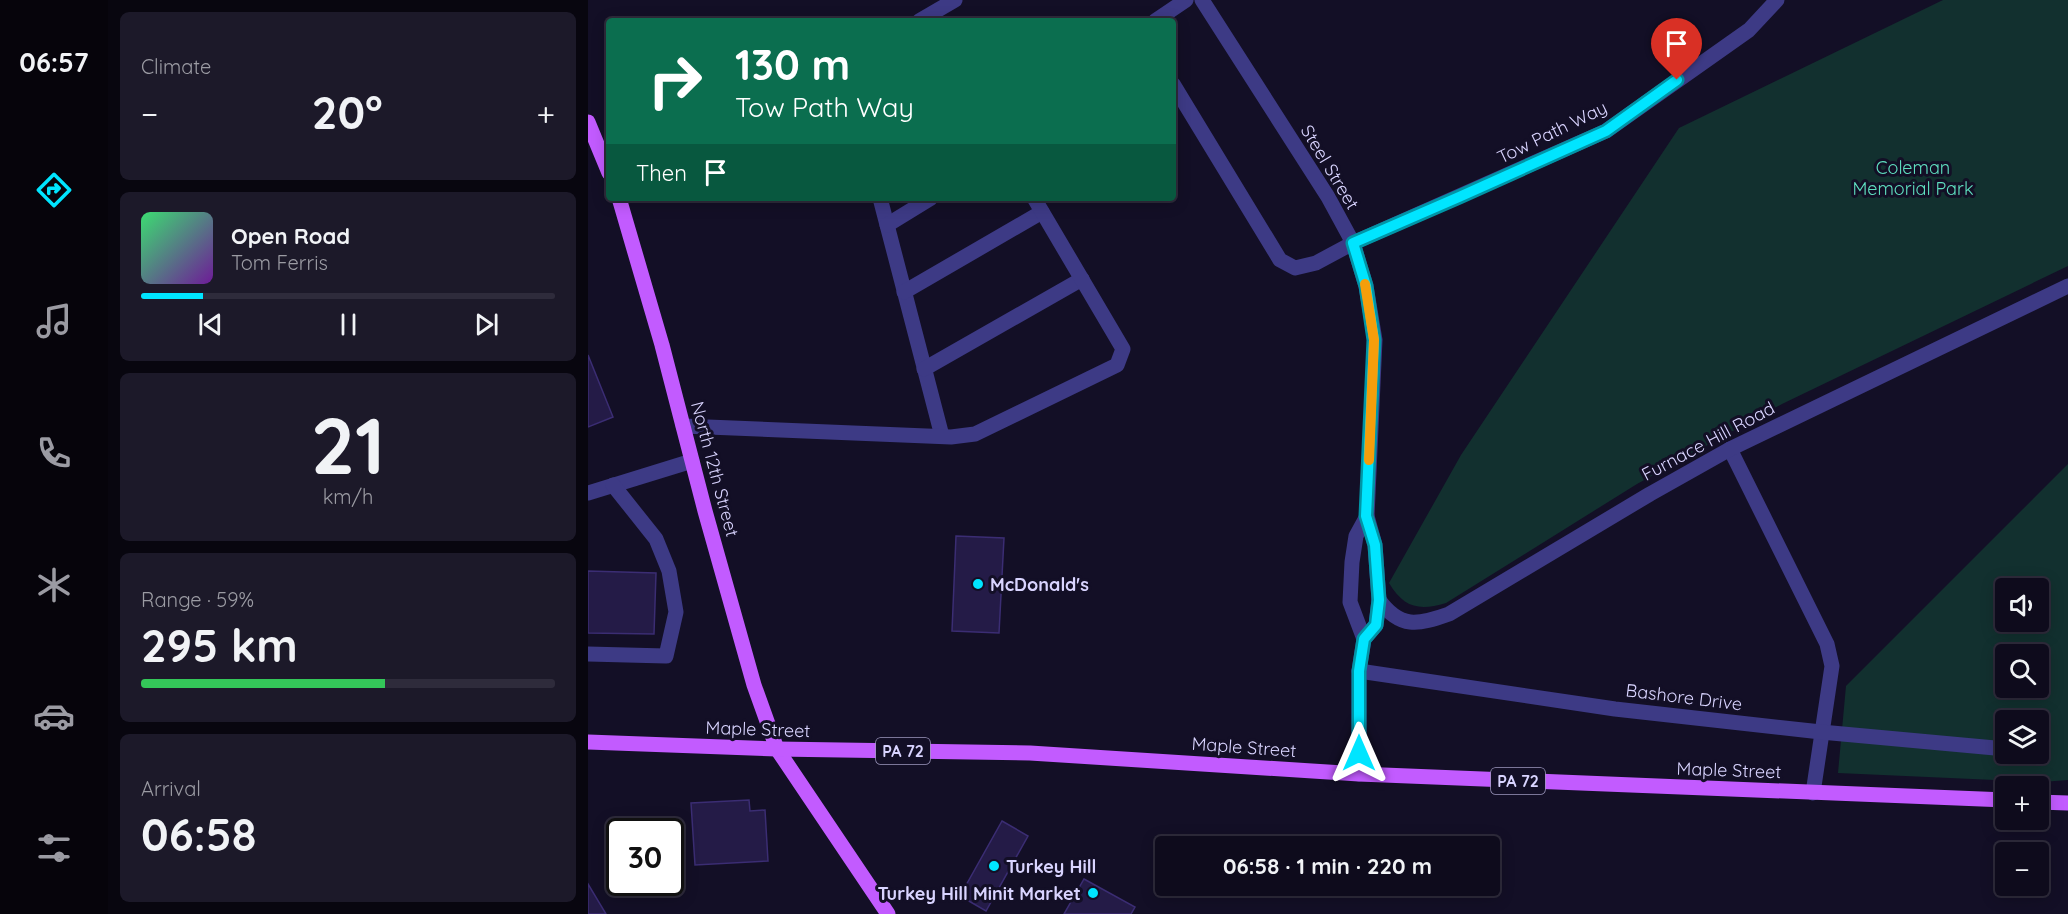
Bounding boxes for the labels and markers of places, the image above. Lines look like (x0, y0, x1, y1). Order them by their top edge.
pin (1651, 18, 1702, 80)
place label: McDonald's (990, 573, 1089, 596)
marker: McDonald's (971, 577, 985, 591)
place label: Turkey Hill (1006, 855, 1096, 878)
marker: Turkey Hill (987, 859, 1001, 873)
place label: Turkey Hill Minit Market (878, 882, 1081, 905)
marker: Turkey Hill Minit Market (1086, 886, 1100, 900)

